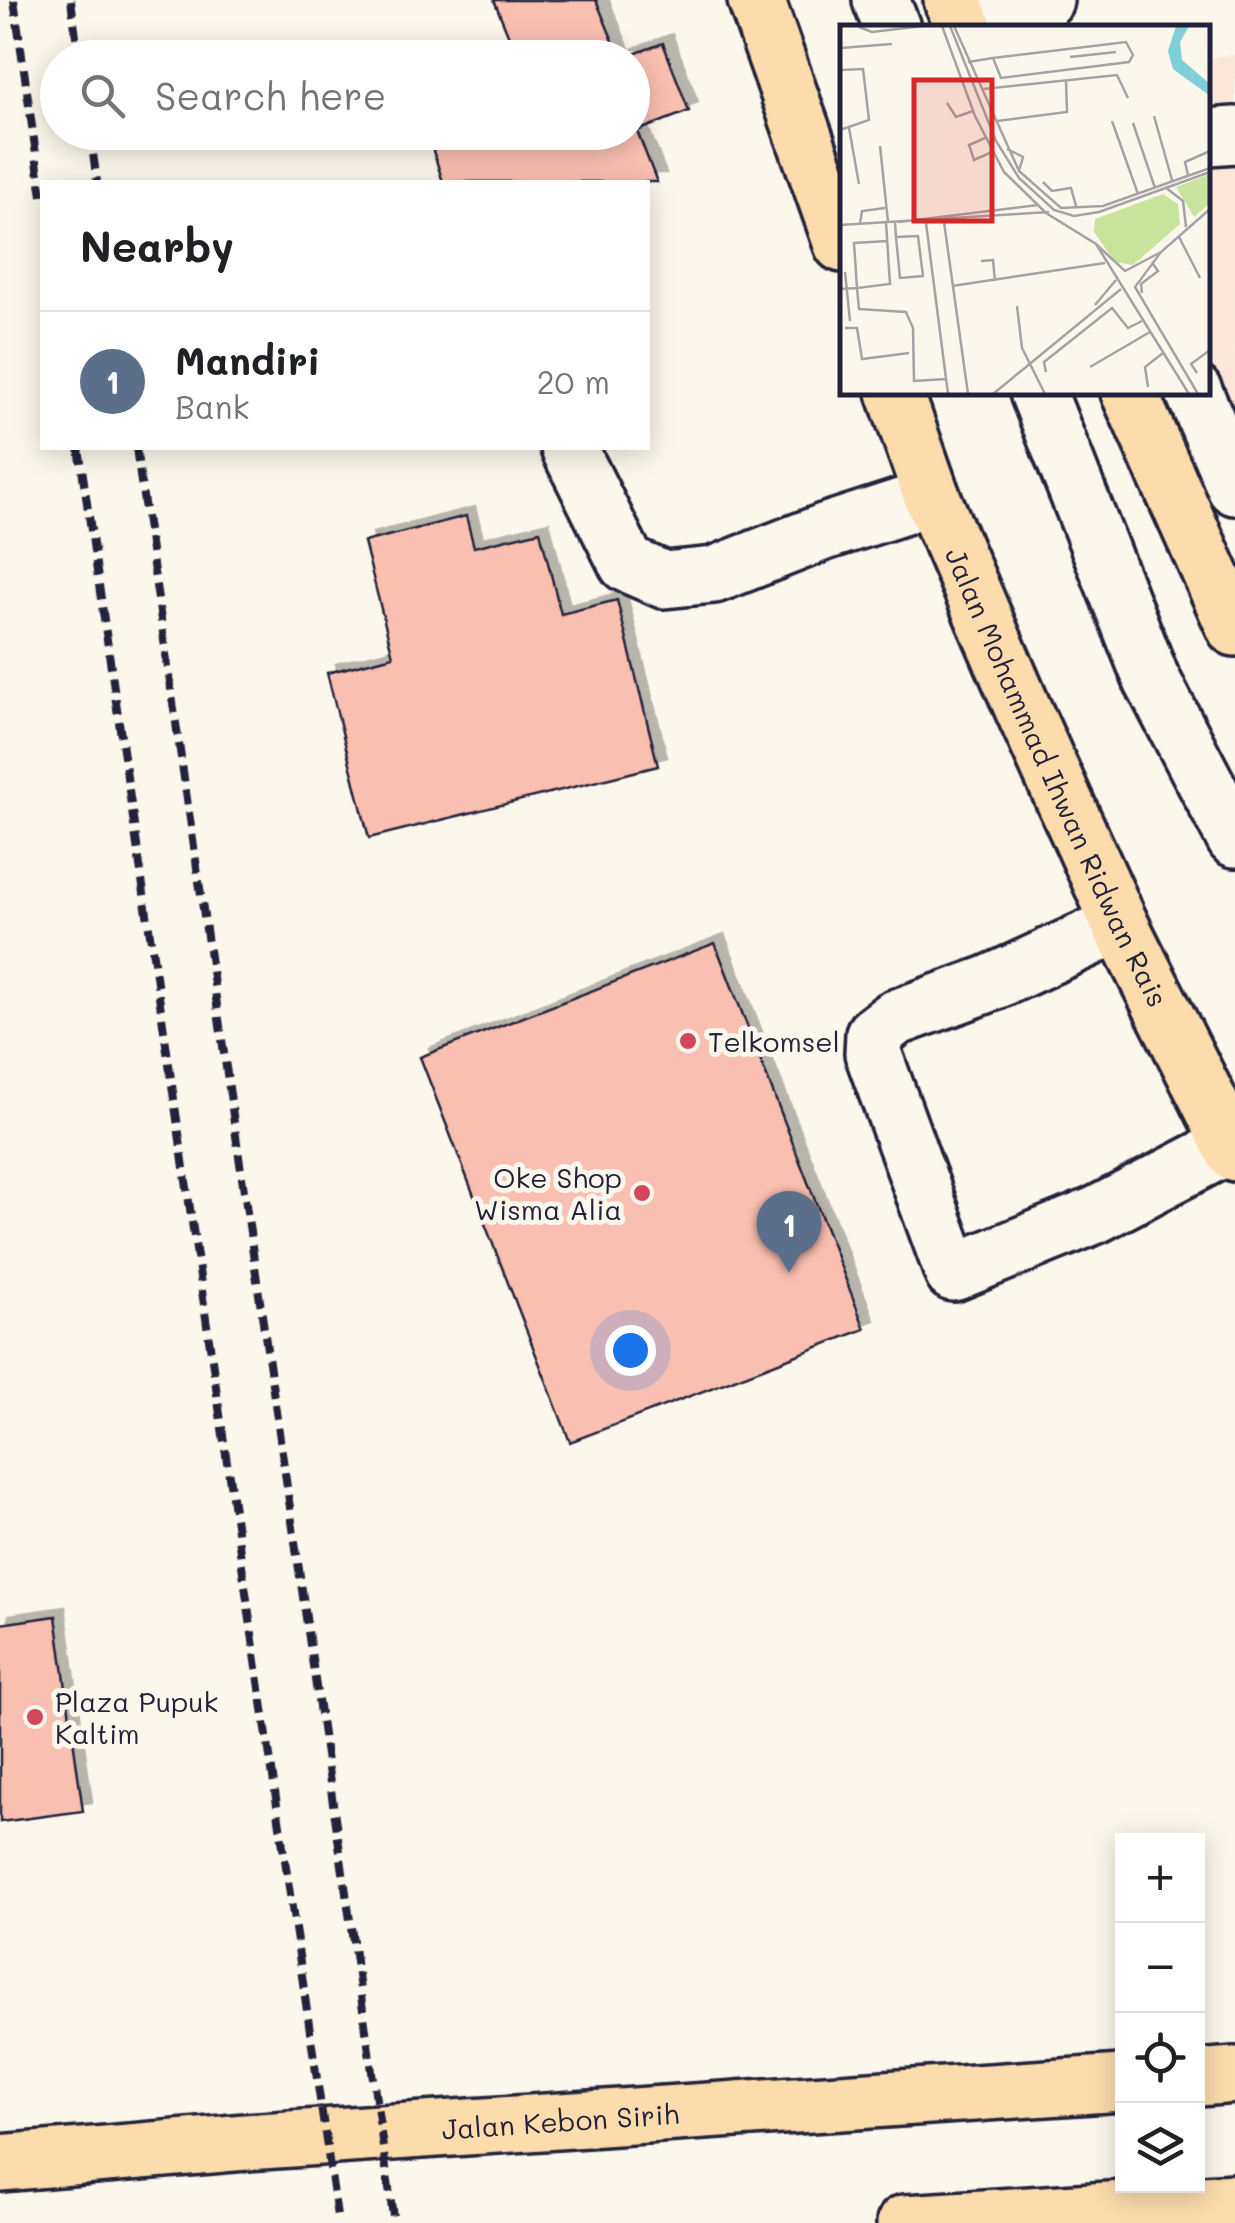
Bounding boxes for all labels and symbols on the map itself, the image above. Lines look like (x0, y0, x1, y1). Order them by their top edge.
inset map (840, 25, 1210, 395)
street label: Jalan Mohammad Ihwan Ridwan Rais (938, 542, 1177, 1013)
place label: Telkomsel (708, 1023, 840, 1059)
marker: Telkomsel (677, 1030, 699, 1052)
place label: Oke Shop Wisma Alia (474, 1159, 622, 1227)
marker: Oke Shop Wisma Alia (631, 1182, 653, 1204)
pin: 1 (756, 1190, 822, 1273)
your location (605, 1325, 656, 1376)
place label: Plaza Pupuk Kaltim (55, 1683, 218, 1751)
marker: Plaza Pupuk Kaltim (24, 1706, 46, 1728)
street label: Jalan Kebon Sirih (441, 2095, 680, 2147)

